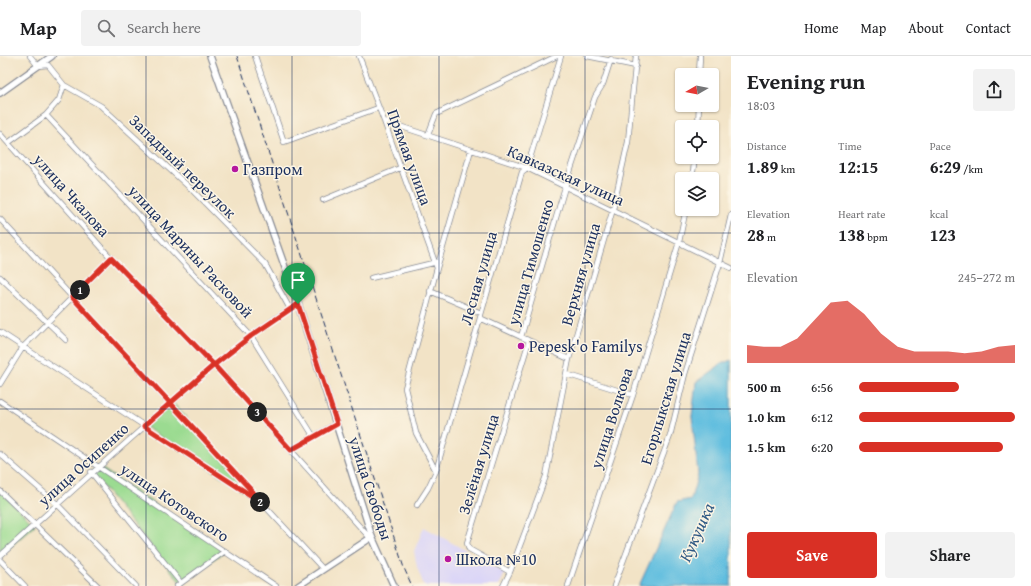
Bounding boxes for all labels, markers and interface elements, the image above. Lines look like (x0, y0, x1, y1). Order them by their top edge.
search box (81, 10, 361, 46)
text: Map (20, 14, 57, 42)
icon: search (95, 17, 117, 39)
text: Search here (127, 17, 201, 38)
text: Home (804, 18, 839, 38)
text: Map (861, 18, 886, 38)
text: About (908, 18, 944, 38)
text: Contact (966, 18, 1011, 38)
text: Evening run (747, 65, 865, 97)
north arrow (675, 68, 719, 112)
map controls (675, 68, 719, 216)
button: share (973, 69, 1015, 111)
text: 18:03 (747, 96, 775, 115)
street label: Прямая улица (381, 105, 439, 209)
street label: Западный переулок (124, 108, 242, 224)
button: locate (675, 120, 719, 164)
street label: Кавказская улица (504, 138, 629, 212)
text: Distance (747, 138, 786, 154)
text: Time (838, 138, 862, 154)
text: Pace (930, 138, 951, 154)
street label: улица Чкалова (27, 147, 116, 242)
text: 1.89 (747, 154, 778, 179)
text: 12:15 (838, 154, 878, 179)
text: 6:29 (930, 154, 961, 179)
place label: Газпром (243, 157, 303, 181)
text: km (778, 161, 795, 177)
text: /km (961, 161, 983, 177)
marker: Газпром (230, 164, 240, 174)
button: layers (675, 172, 719, 216)
street label: улица Марины Расковой (122, 178, 260, 323)
street label: улица Тимошенко (500, 196, 559, 329)
text: Elevation (747, 206, 790, 222)
text: Heart rate (838, 206, 886, 222)
text: kcal (930, 206, 948, 222)
street label: Верхняя улица (554, 220, 606, 328)
text: 28 (747, 222, 765, 247)
text: 138 (838, 222, 865, 247)
text: 123 (930, 222, 956, 247)
street label: Лесная улица (453, 228, 503, 328)
text: m (765, 229, 776, 245)
text: bpm (865, 229, 888, 245)
pin (281, 263, 315, 304)
text: Elevation (747, 268, 798, 287)
text: 245–272 m (958, 268, 1015, 287)
icon: arrive (287, 269, 309, 291)
pin: 1 (70, 280, 90, 300)
text: 1 (77, 282, 83, 298)
street label: Егорлыкская улица (633, 328, 697, 467)
place label: Pepesk'o Familys (529, 334, 643, 358)
marker: Pepesk'o Familys (516, 341, 526, 351)
street label: улица Волкова (583, 364, 639, 472)
text: 500 m (747, 378, 781, 397)
text: 6:56 (811, 378, 833, 397)
pin: 3 (247, 402, 267, 422)
text: 3 (254, 404, 260, 420)
text: 1.0 km (747, 408, 786, 427)
text: 6:12 (811, 408, 833, 427)
street label: Зелёная улица (451, 410, 505, 517)
street label: улица Осипенко (31, 416, 134, 512)
street label: улица Свободы (343, 432, 399, 543)
text: 1.5 km (747, 438, 786, 457)
text: 6:20 (811, 438, 833, 457)
street label: улица Котовского (115, 456, 234, 547)
pin: 2 (250, 492, 270, 512)
text: 2 (257, 494, 263, 510)
water label: Кукушка (672, 498, 720, 565)
button: Save (747, 532, 877, 578)
button: Share (885, 532, 1015, 578)
place label: Школа №10 (456, 547, 537, 571)
marker: Школа №10 (443, 554, 453, 564)

